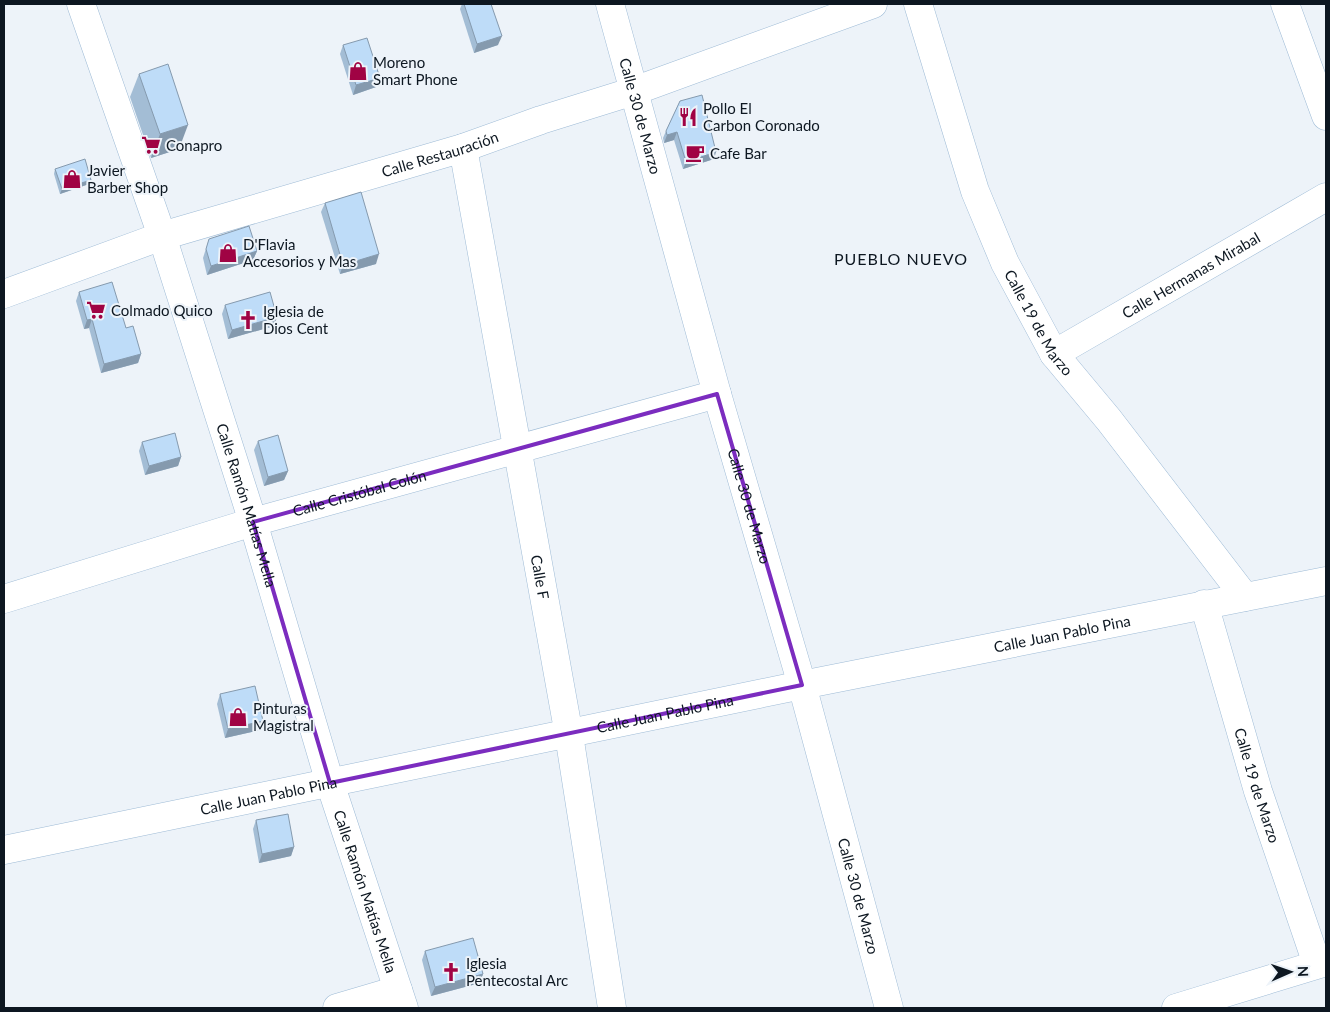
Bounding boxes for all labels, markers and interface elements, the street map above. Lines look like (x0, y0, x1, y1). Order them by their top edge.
place label: Moreno Smart Phone (373, 53, 458, 88)
street label: Calle 30 de Marzo (616, 56, 665, 176)
shop icon: Moreno Smart Phone (347, 60, 369, 82)
place label: Pollo El Carbon Coronado (703, 99, 820, 134)
restaurant icon: Pollo El Carbon Coronado (677, 106, 699, 128)
street label: Calle Restauración (379, 127, 501, 180)
supermarket icon: Conapro (140, 134, 162, 156)
place label: Conapro (166, 136, 222, 154)
cafe icon: Cafe Bar (684, 142, 706, 164)
place label: Cafe Bar (710, 144, 767, 162)
place label: Javier Barber Shop (87, 161, 168, 196)
shop icon: Javier Barber Shop (61, 168, 83, 190)
street label: Calle Hermanas Mirabal (1119, 228, 1263, 322)
place label: D'Flavia Accesorios y Mas (243, 235, 356, 270)
shop icon: D'Flavia Accesorios y Mas (217, 242, 239, 264)
district label: PUEBLO NUEVO (834, 249, 968, 268)
street label: Calle 19 de Marzo (1001, 266, 1077, 379)
supermarket icon: Colmado Quico (85, 299, 107, 321)
place label: Colmado Quico (111, 301, 213, 319)
place label: Iglesia de Dios Cent (263, 302, 329, 337)
church icon: Iglesia de Dios Cent (237, 309, 259, 331)
street label: Calle Ramón Matías Mella (213, 421, 281, 589)
street label: Calle 30 de Marzo (724, 446, 775, 566)
street label: Calle Cristóbal Colón (291, 466, 428, 520)
street label: Calle F (528, 553, 553, 601)
street label: Calle Juan Pablo Pina (992, 611, 1132, 656)
street label: Calle Juan Pablo Pina (595, 690, 735, 736)
place label: Pinturas Magistral (253, 699, 314, 734)
shop icon: Pinturas Magistral (227, 706, 249, 728)
street label: Calle 19 de Marzo (1231, 726, 1284, 845)
street label: Calle Juan Pablo Pina (198, 772, 338, 818)
street label: Calle Ramón Matías Mella (330, 808, 401, 975)
street label: Calle 30 de Marzo (835, 836, 883, 956)
north arrow (1265, 947, 1315, 997)
place label: Iglesia Pentecostal Arc (466, 954, 568, 989)
church icon: Iglesia Pentecostal Arc (440, 961, 462, 983)
text: N (1295, 966, 1312, 977)

